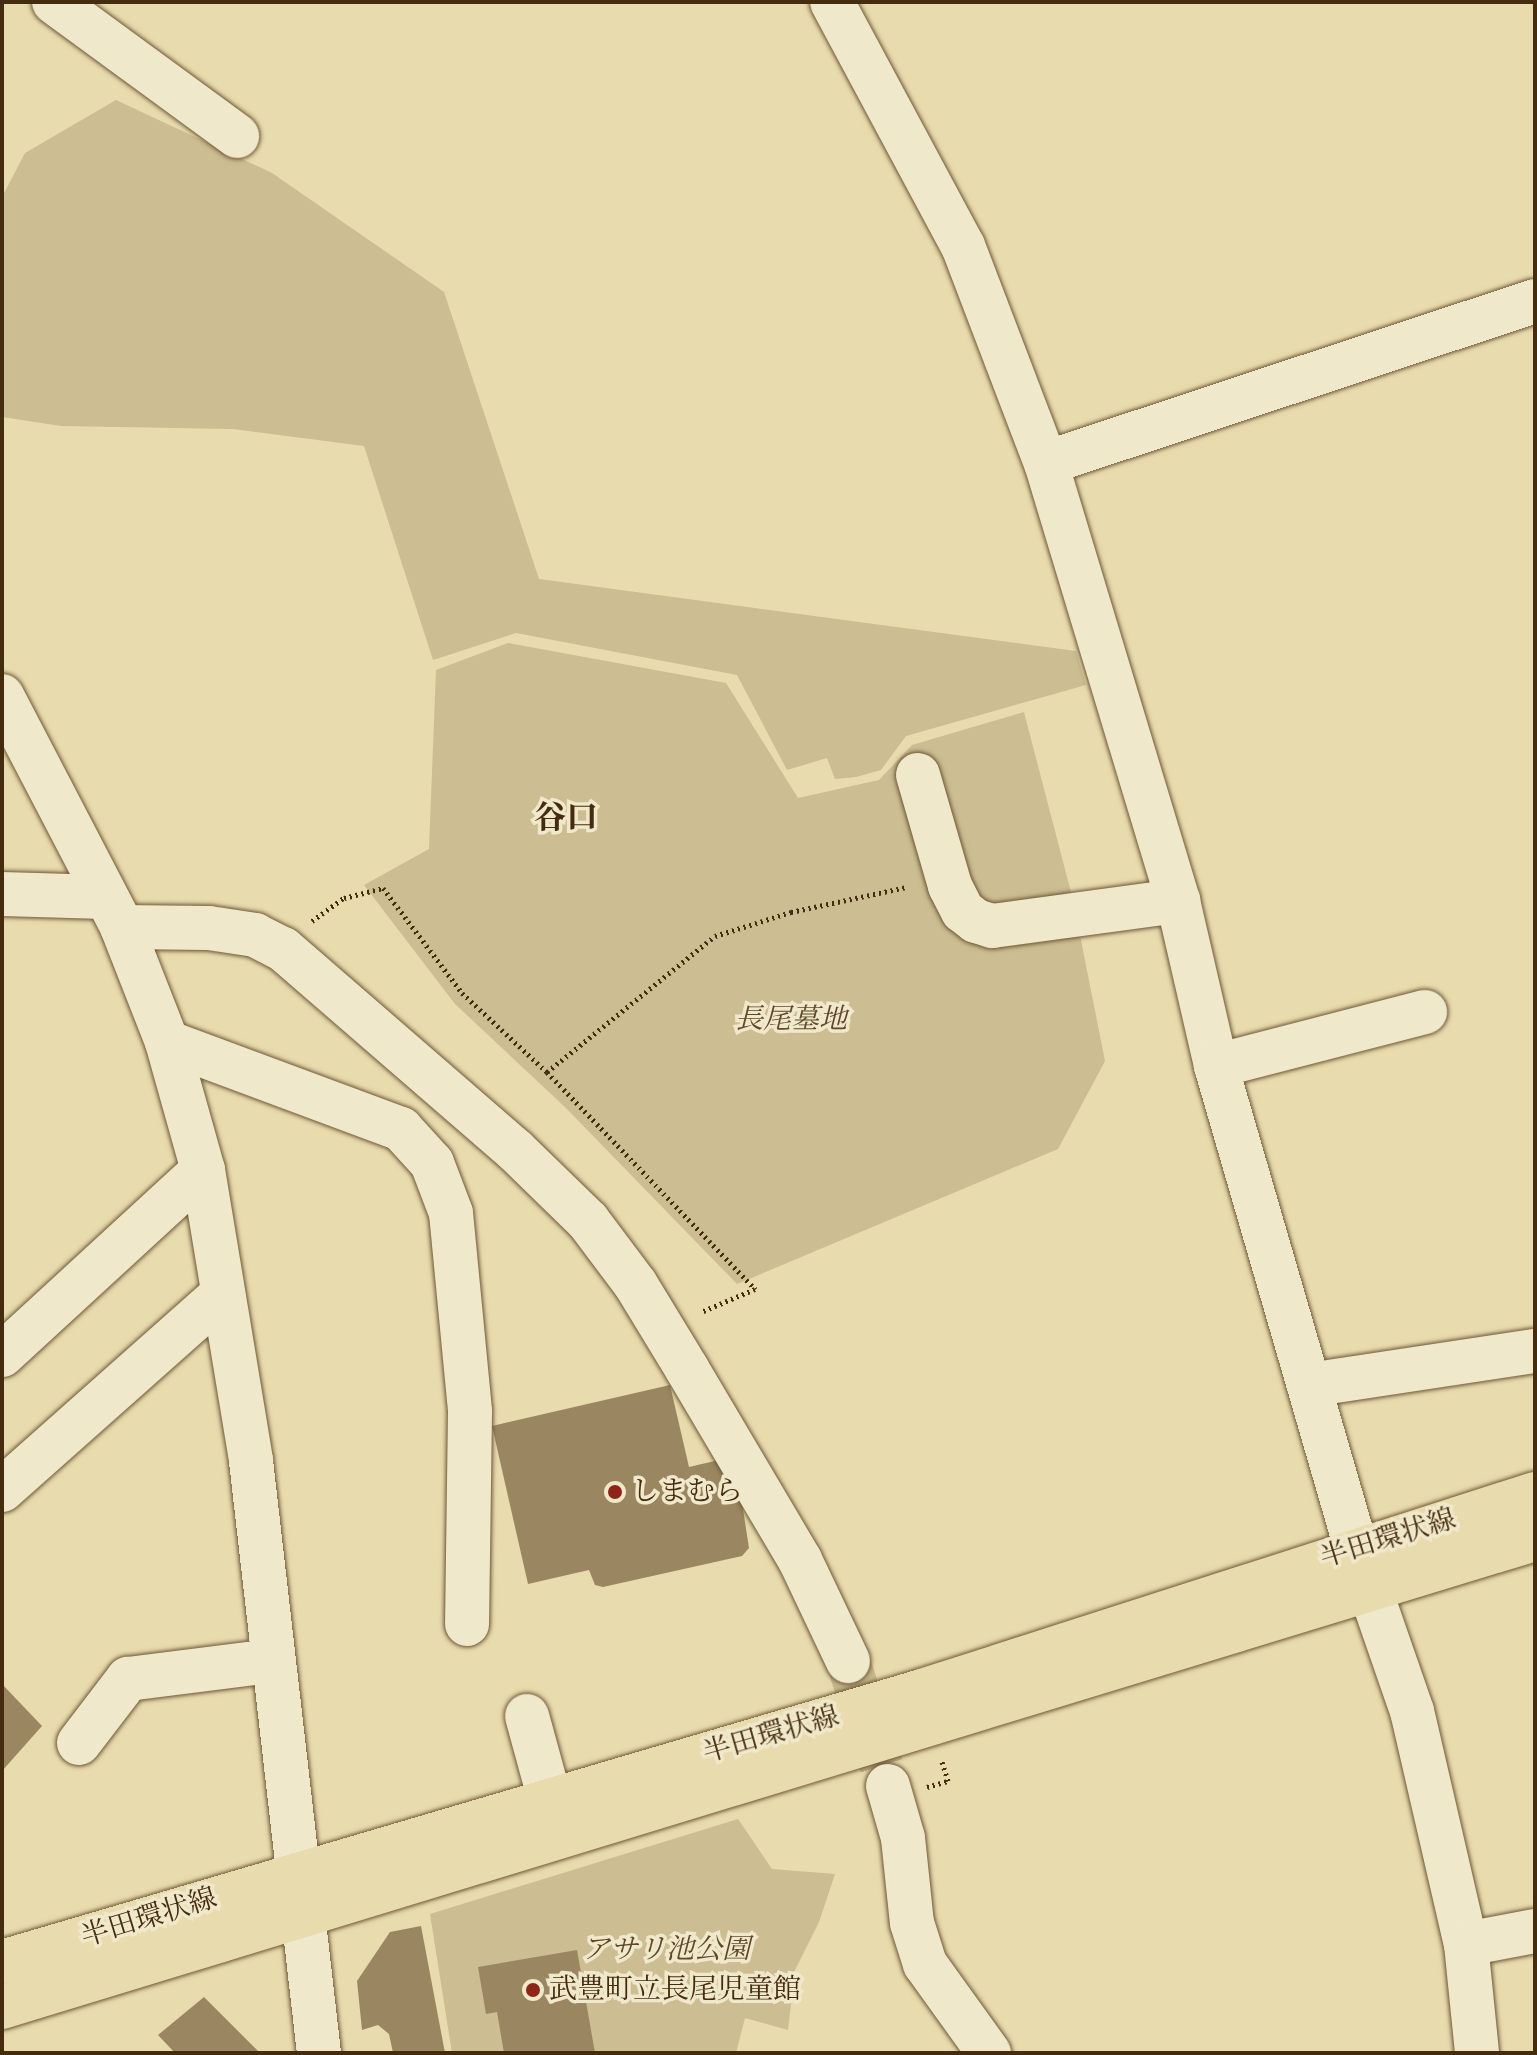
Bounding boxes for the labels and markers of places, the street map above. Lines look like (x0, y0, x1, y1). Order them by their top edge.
place label: しまむら (631, 1475, 743, 1509)
marker: しまむら (606, 1483, 624, 1501)
place label: 武豊町立長尾児童館 (549, 1973, 801, 2007)
marker: 武豊町立長尾児童館 (524, 1981, 542, 1999)

